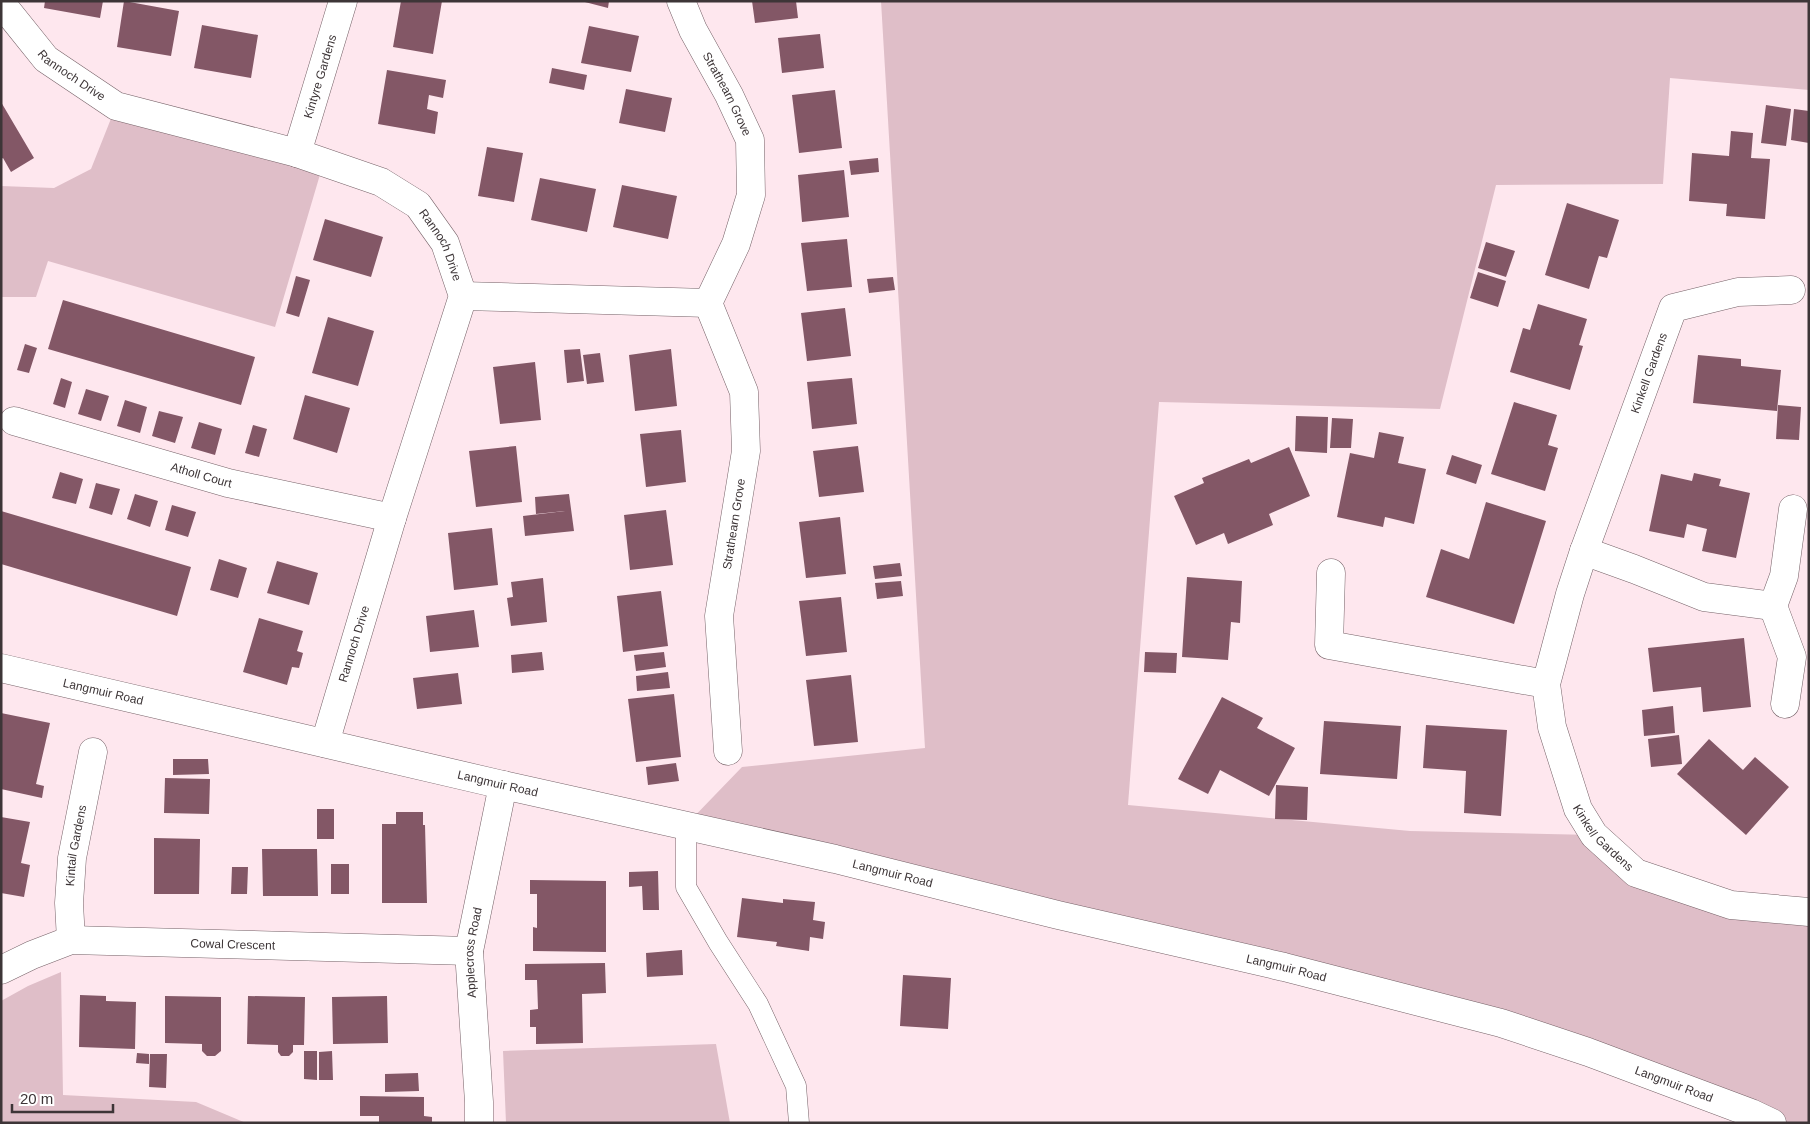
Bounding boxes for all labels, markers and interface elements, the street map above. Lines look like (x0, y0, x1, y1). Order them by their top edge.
street label: Kintyre Gardens (301, 33, 339, 120)
street label: Rannoch Drive (35, 47, 108, 104)
street label: Strathearn Grove (700, 50, 754, 138)
street label: Rannoch Drive (416, 206, 464, 283)
street label: Kinkell Gardens (1628, 331, 1670, 415)
street label: Atholl Court (169, 460, 234, 491)
street label: Strathearn Grove (720, 477, 748, 571)
street label: Rannoch Drive (336, 604, 372, 684)
street label: Langmuir Road (62, 676, 145, 708)
street label: Langmuir Road (456, 768, 539, 800)
street label: Kinkell Gardens (1570, 802, 1636, 874)
street label: Kintail Gardens (63, 804, 89, 887)
street label: Langmuir Road (851, 857, 934, 890)
street label: Applecross Road (462, 906, 485, 998)
street label: Cowal Crescent (190, 936, 276, 953)
street label: Langmuir Road (1245, 952, 1328, 985)
street label: Langmuir Road (1633, 1063, 1715, 1105)
scale bar (12, 1082, 114, 1114)
text: 20 m (20, 1090, 53, 1107)

